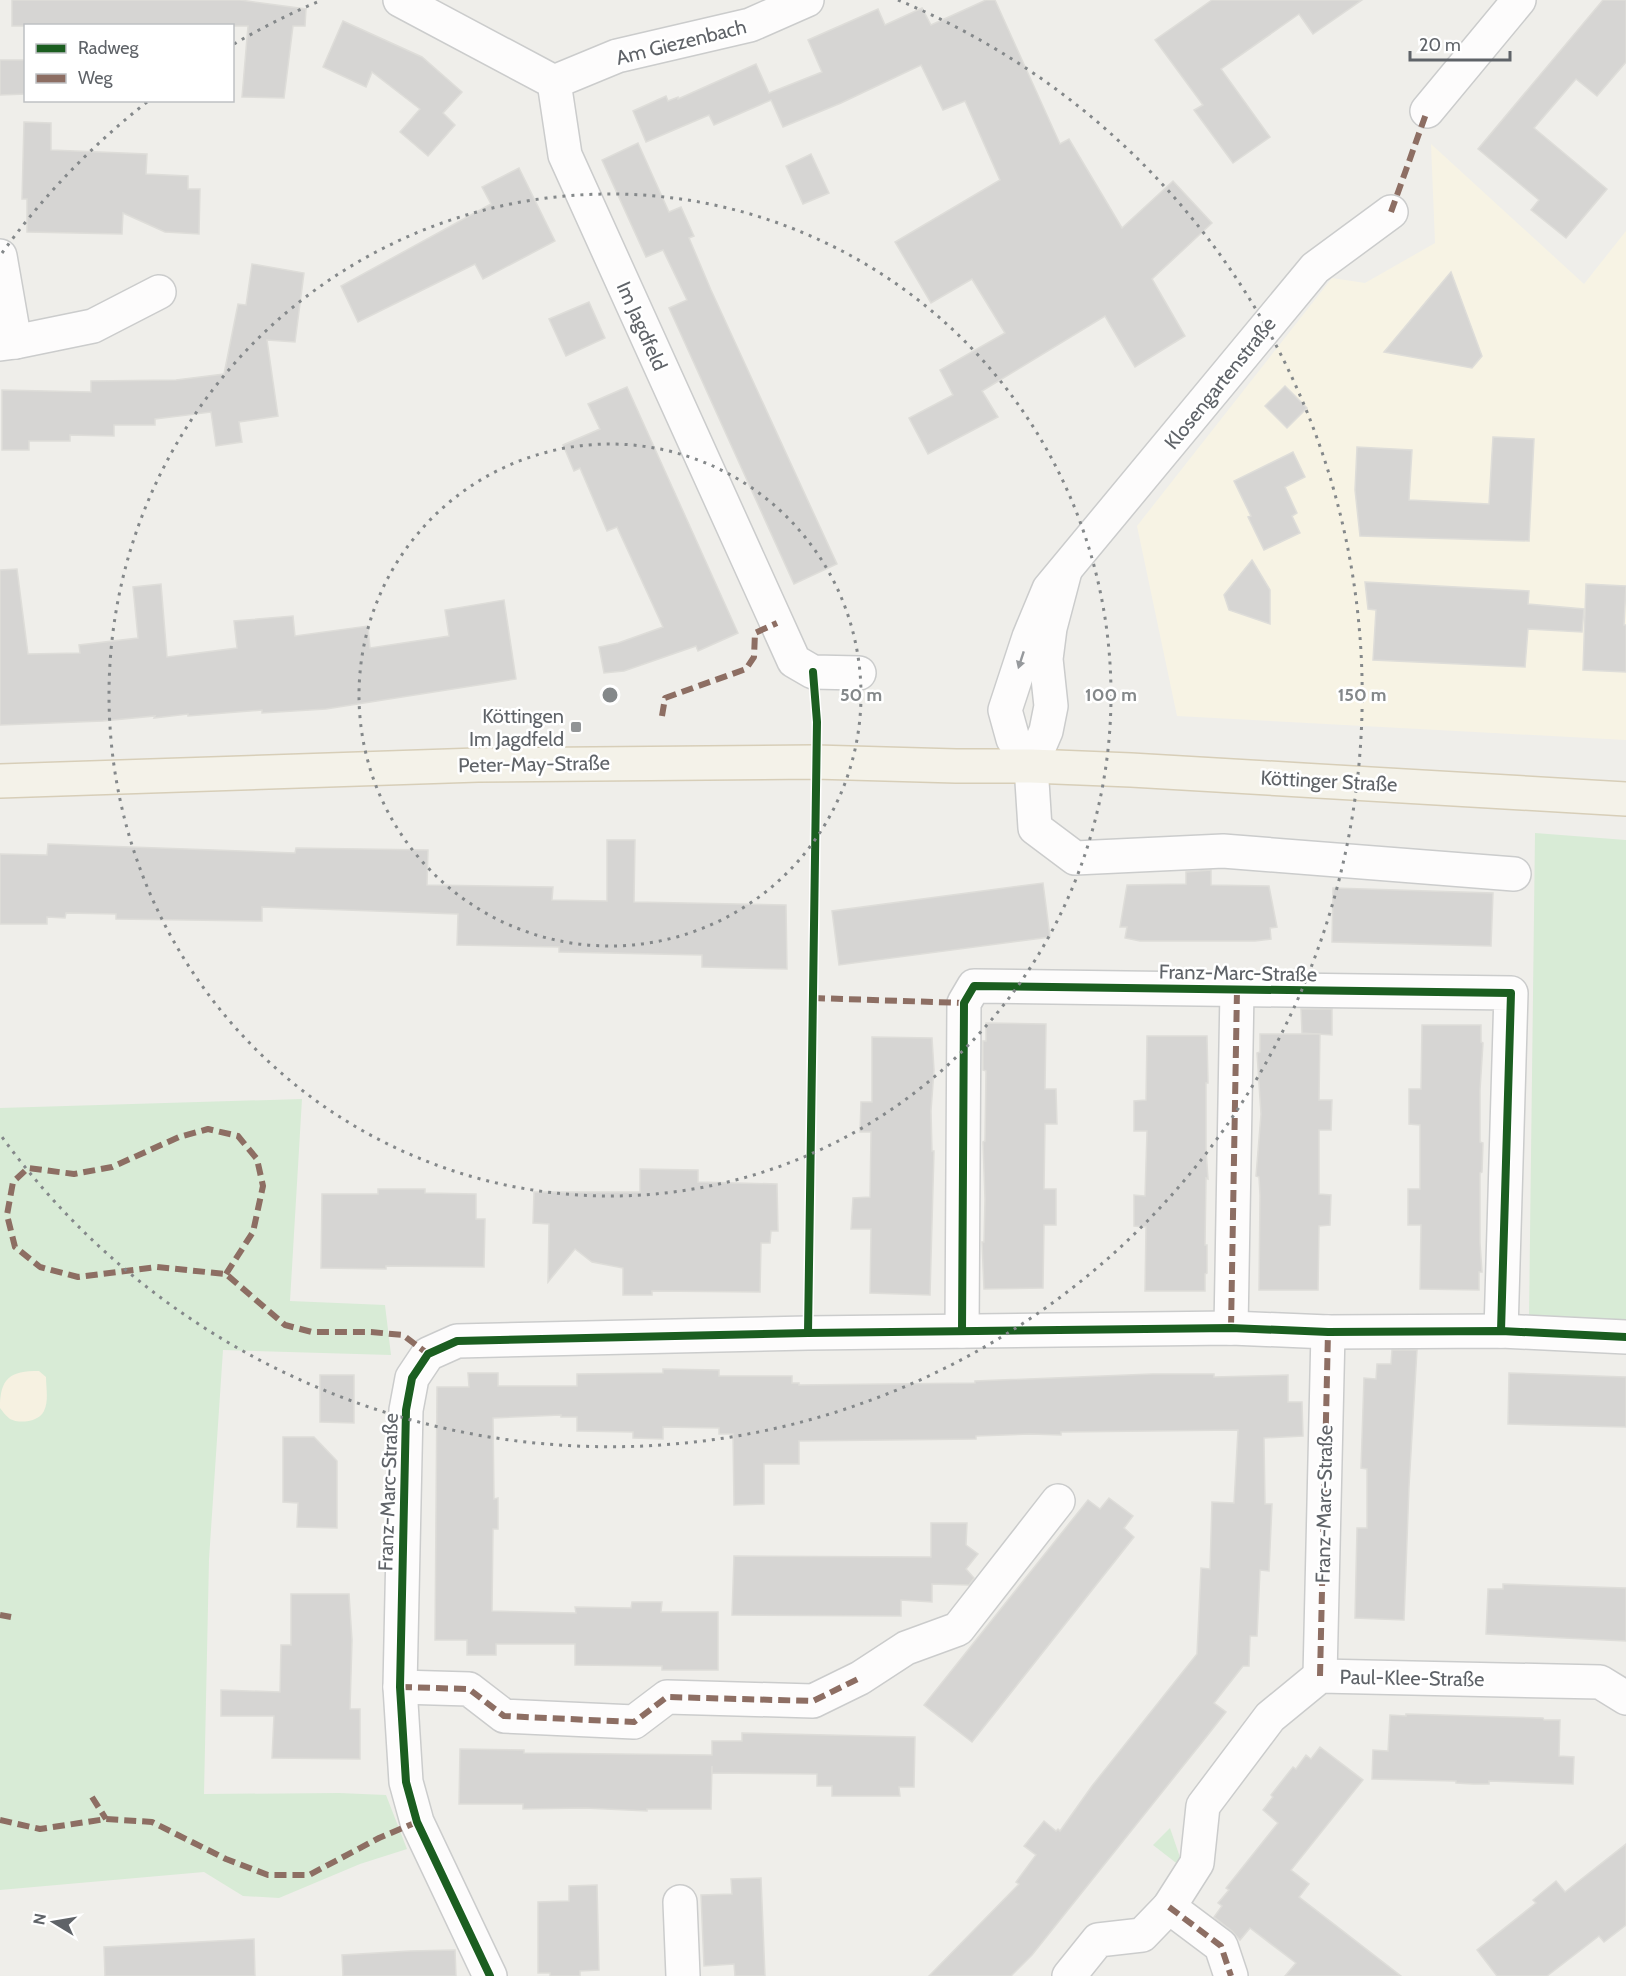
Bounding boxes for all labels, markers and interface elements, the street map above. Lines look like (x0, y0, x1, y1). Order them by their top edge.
street label: Am Giezenbach (613, 14, 749, 70)
legend (24, 24, 234, 102)
scale bar (1410, 24, 1510, 62)
text: 20 m (1419, 34, 1461, 56)
text: Radweg (78, 37, 140, 59)
text: Weg (78, 67, 114, 89)
street label: Im Jagdfeld (612, 278, 672, 374)
street label: Klosengartenstraße (1159, 312, 1281, 454)
one-way arrow (1016, 651, 1026, 669)
text: 50 m (840, 684, 882, 706)
text: 100 m (1085, 684, 1137, 706)
text: 150 m (1338, 684, 1386, 706)
centre of rings (600, 685, 620, 705)
place label: Köttingen Im Jagdfeld (469, 704, 564, 751)
marker: Köttingen Im Jagdfeld (569, 720, 583, 734)
street label: Peter-May-Straße (458, 751, 610, 777)
street label: Köttinger Straße (1260, 765, 1398, 797)
street label: Franz-Marc-Straße (1159, 960, 1317, 986)
street label: Franz-Marc-Straße (373, 1413, 403, 1571)
street label: Franz-Marc-Straße (1311, 1425, 1337, 1583)
street label: Paul-Klee-Straße (1339, 1665, 1485, 1691)
north arrow (24, 1892, 84, 1952)
text: N (29, 1912, 50, 1927)

